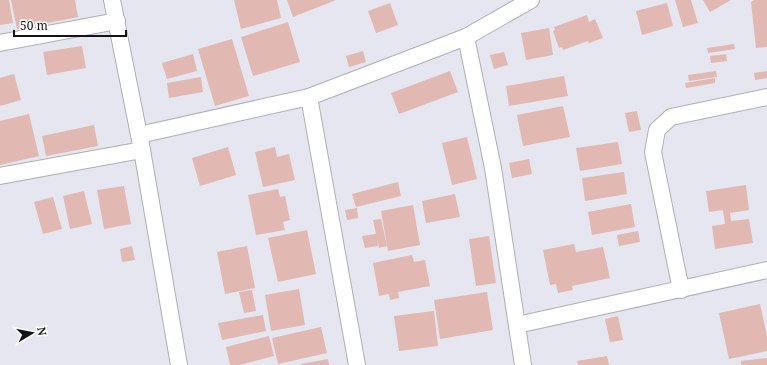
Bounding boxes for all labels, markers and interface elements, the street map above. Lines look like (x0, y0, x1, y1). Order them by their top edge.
scale bar (14, 12, 126, 38)
text: 50 m (20, 17, 48, 34)
north arrow (12, 313, 52, 353)
text: N (34, 326, 51, 337)

